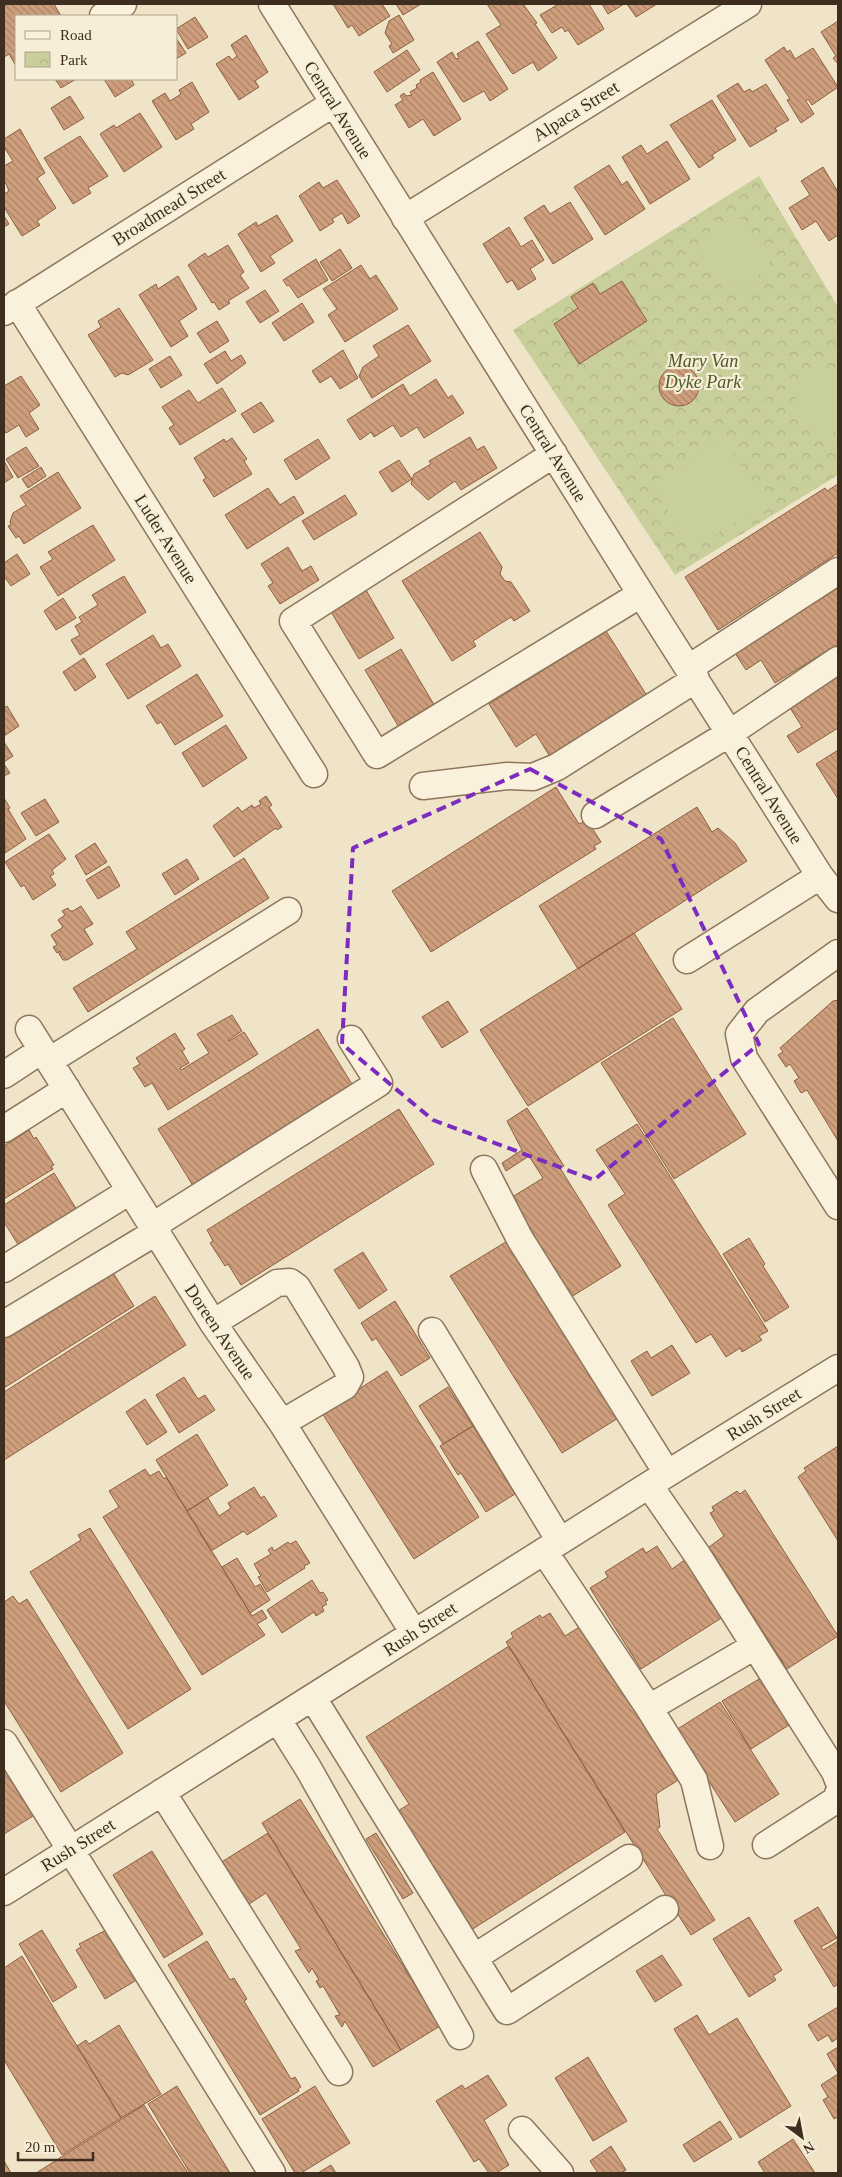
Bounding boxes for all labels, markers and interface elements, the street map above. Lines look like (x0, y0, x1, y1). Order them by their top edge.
legend (15, 15, 178, 80)
text: Road (60, 27, 92, 43)
text: Park (60, 52, 88, 68)
street label: Central Avenue (300, 58, 376, 162)
street label: Alpaca Street (529, 77, 623, 145)
street label: Broadmead Street (109, 164, 229, 250)
park label: Mary Van Dyke Park (664, 351, 742, 392)
street label: Central Avenue (515, 401, 591, 505)
street label: Luder Avenue (131, 491, 201, 587)
street label: Central Avenue (731, 743, 807, 847)
street label: Doreen Avenue (181, 1280, 259, 1384)
street label: Rush Street (723, 1383, 805, 1445)
street label: Rush Street (380, 1598, 460, 1660)
street label: Rush Street (37, 1814, 119, 1876)
north arrow (777, 2112, 827, 2162)
scale bar (18, 2130, 92, 2162)
text: 20 m (25, 2139, 56, 2155)
text: N (800, 2139, 817, 2157)

